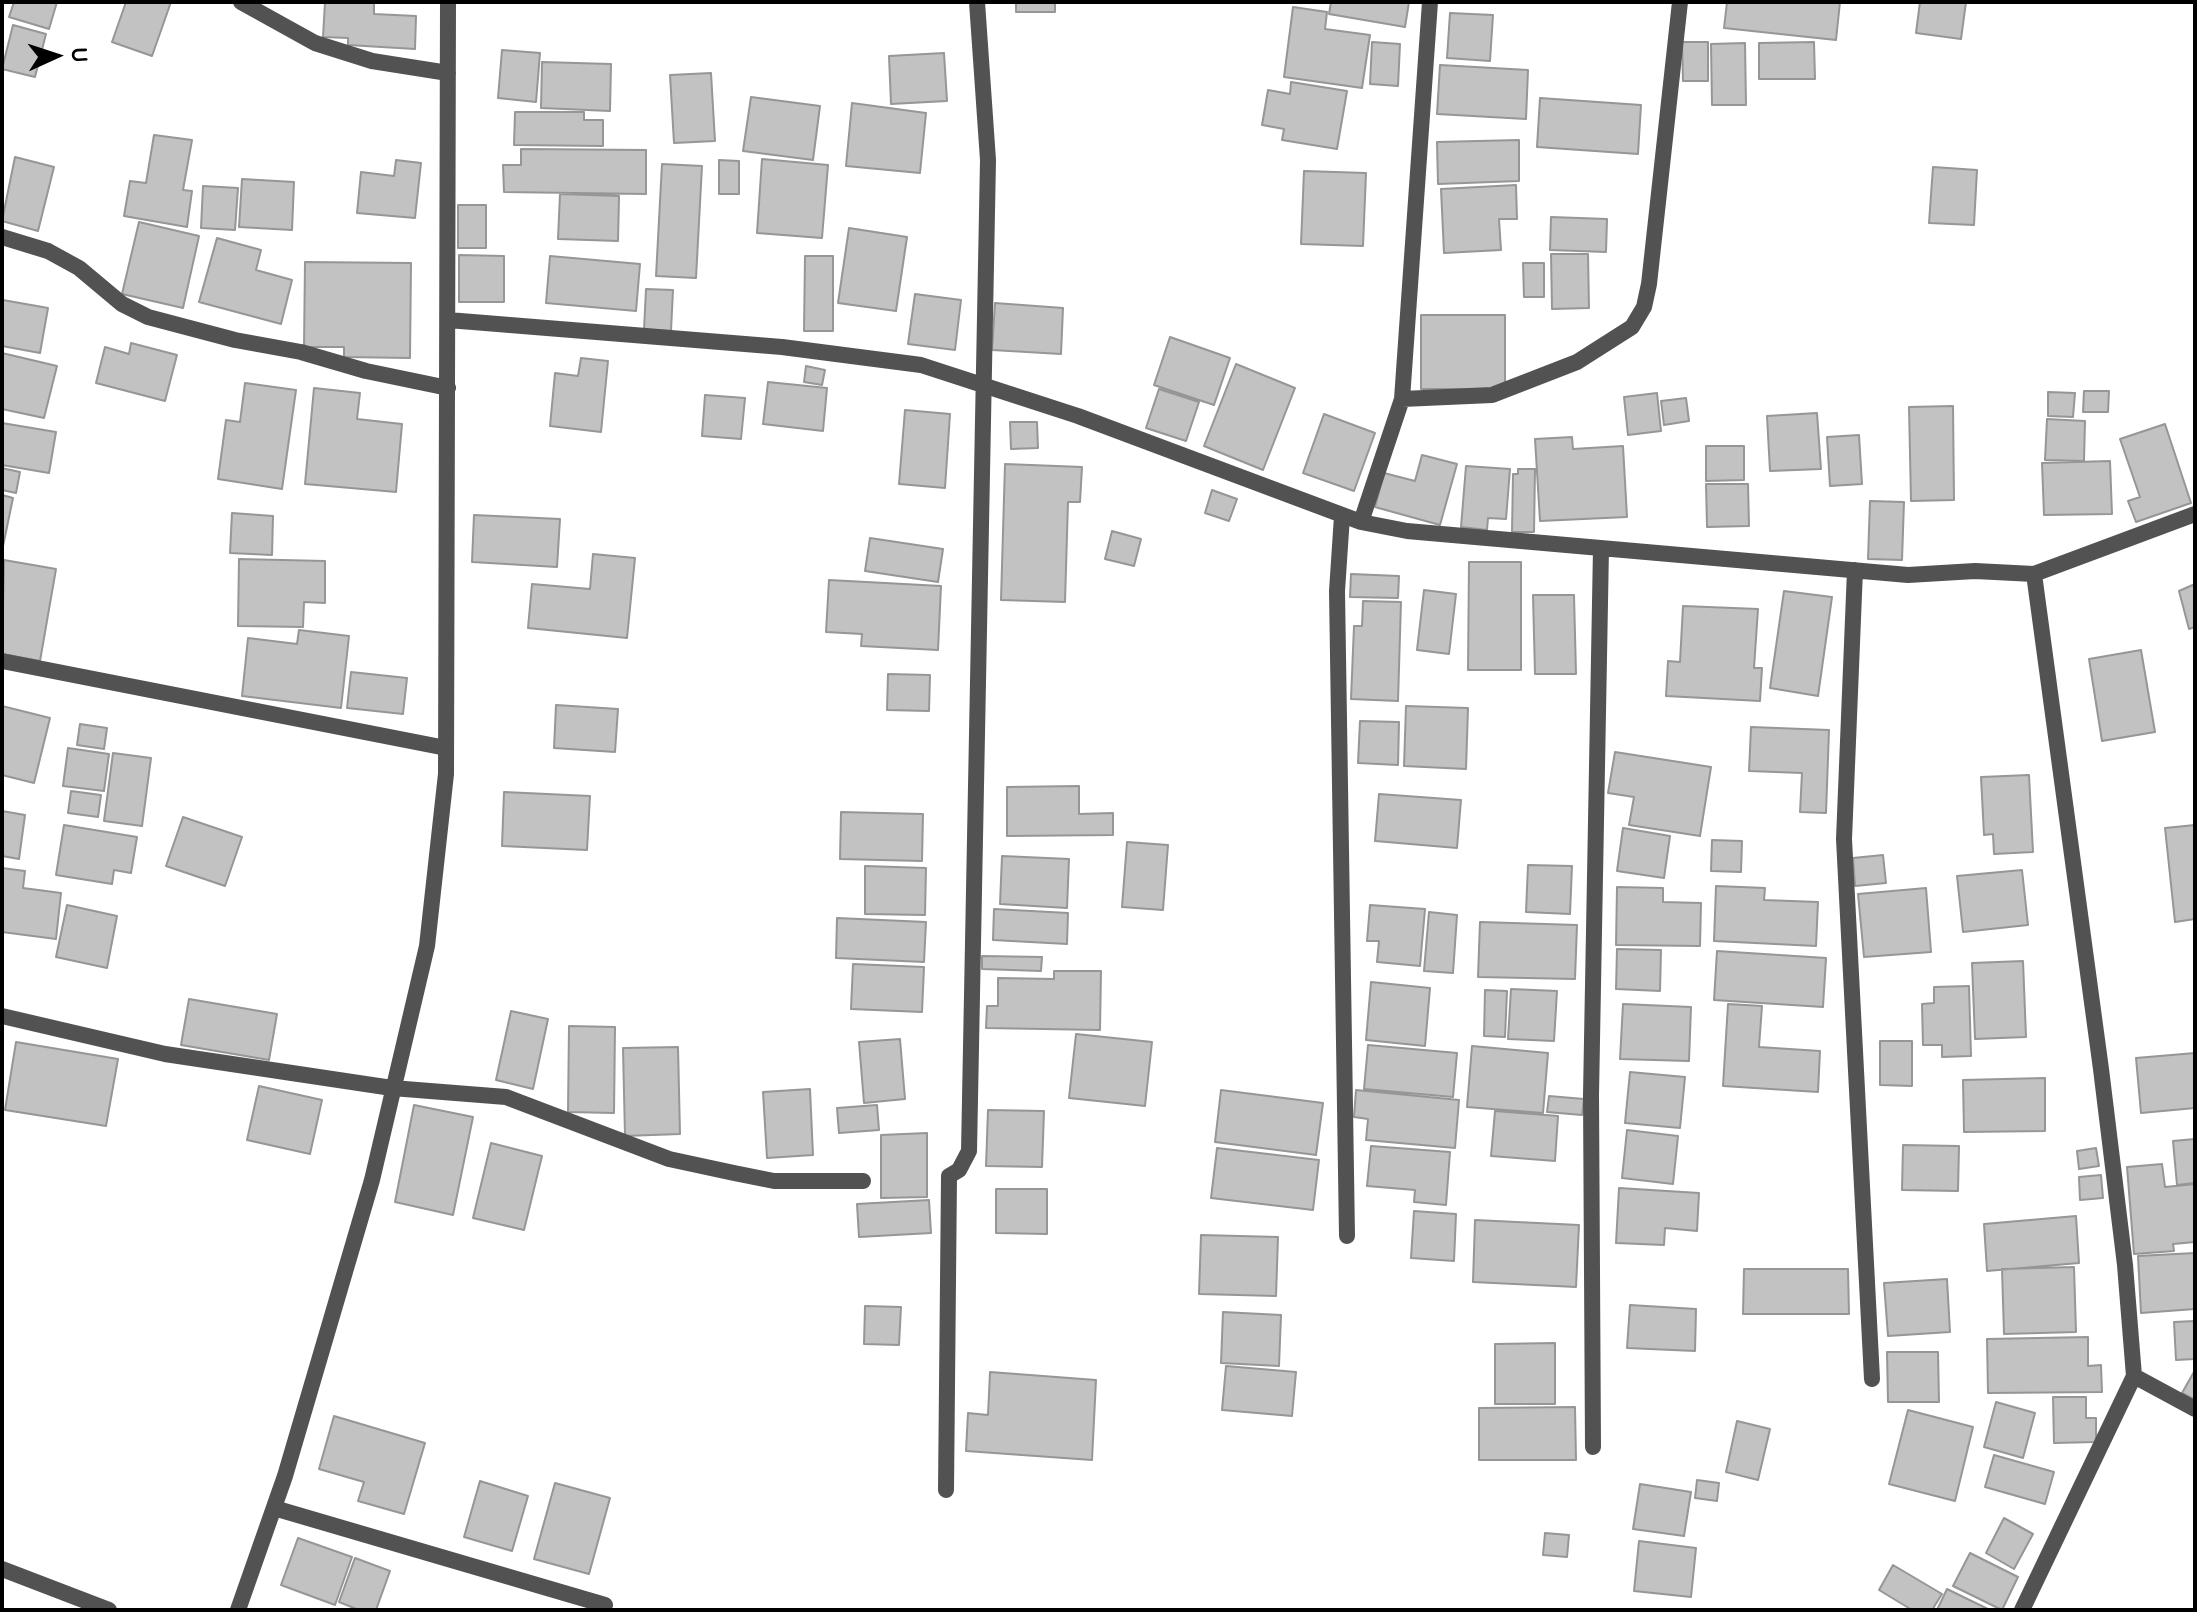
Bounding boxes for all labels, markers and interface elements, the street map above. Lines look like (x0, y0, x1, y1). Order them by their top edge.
north arrow (16, 16, 96, 96)
text: U (66, 46, 94, 63)

